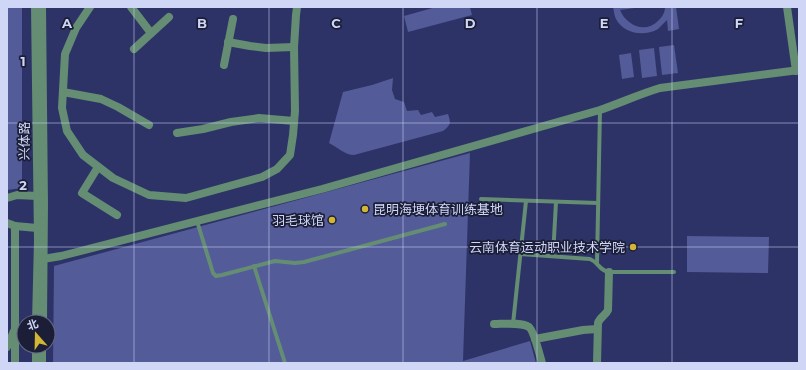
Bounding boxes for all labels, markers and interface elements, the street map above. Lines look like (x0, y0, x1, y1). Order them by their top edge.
text: A (61, 15, 73, 31)
text: B (197, 15, 207, 31)
text: C (331, 15, 341, 31)
text: D (465, 15, 476, 31)
text: E (600, 15, 609, 31)
text: F (735, 15, 743, 31)
text: 1 (20, 53, 26, 69)
street label: 兴体路 (16, 121, 32, 161)
text: 2 (19, 177, 27, 193)
place label: 昆明海埂体育训练基地 (373, 201, 503, 217)
marker: 昆明海埂体育训练基地 (360, 204, 370, 214)
place label: 羽毛球馆 (272, 212, 324, 228)
marker: 羽毛球馆 (327, 215, 337, 225)
place label: 云南体育运动职业技术学院 (469, 239, 625, 255)
marker: 云南体育运动职业技术学院 (628, 242, 638, 252)
north arrow (16, 314, 56, 354)
text: 北 (25, 316, 40, 333)

